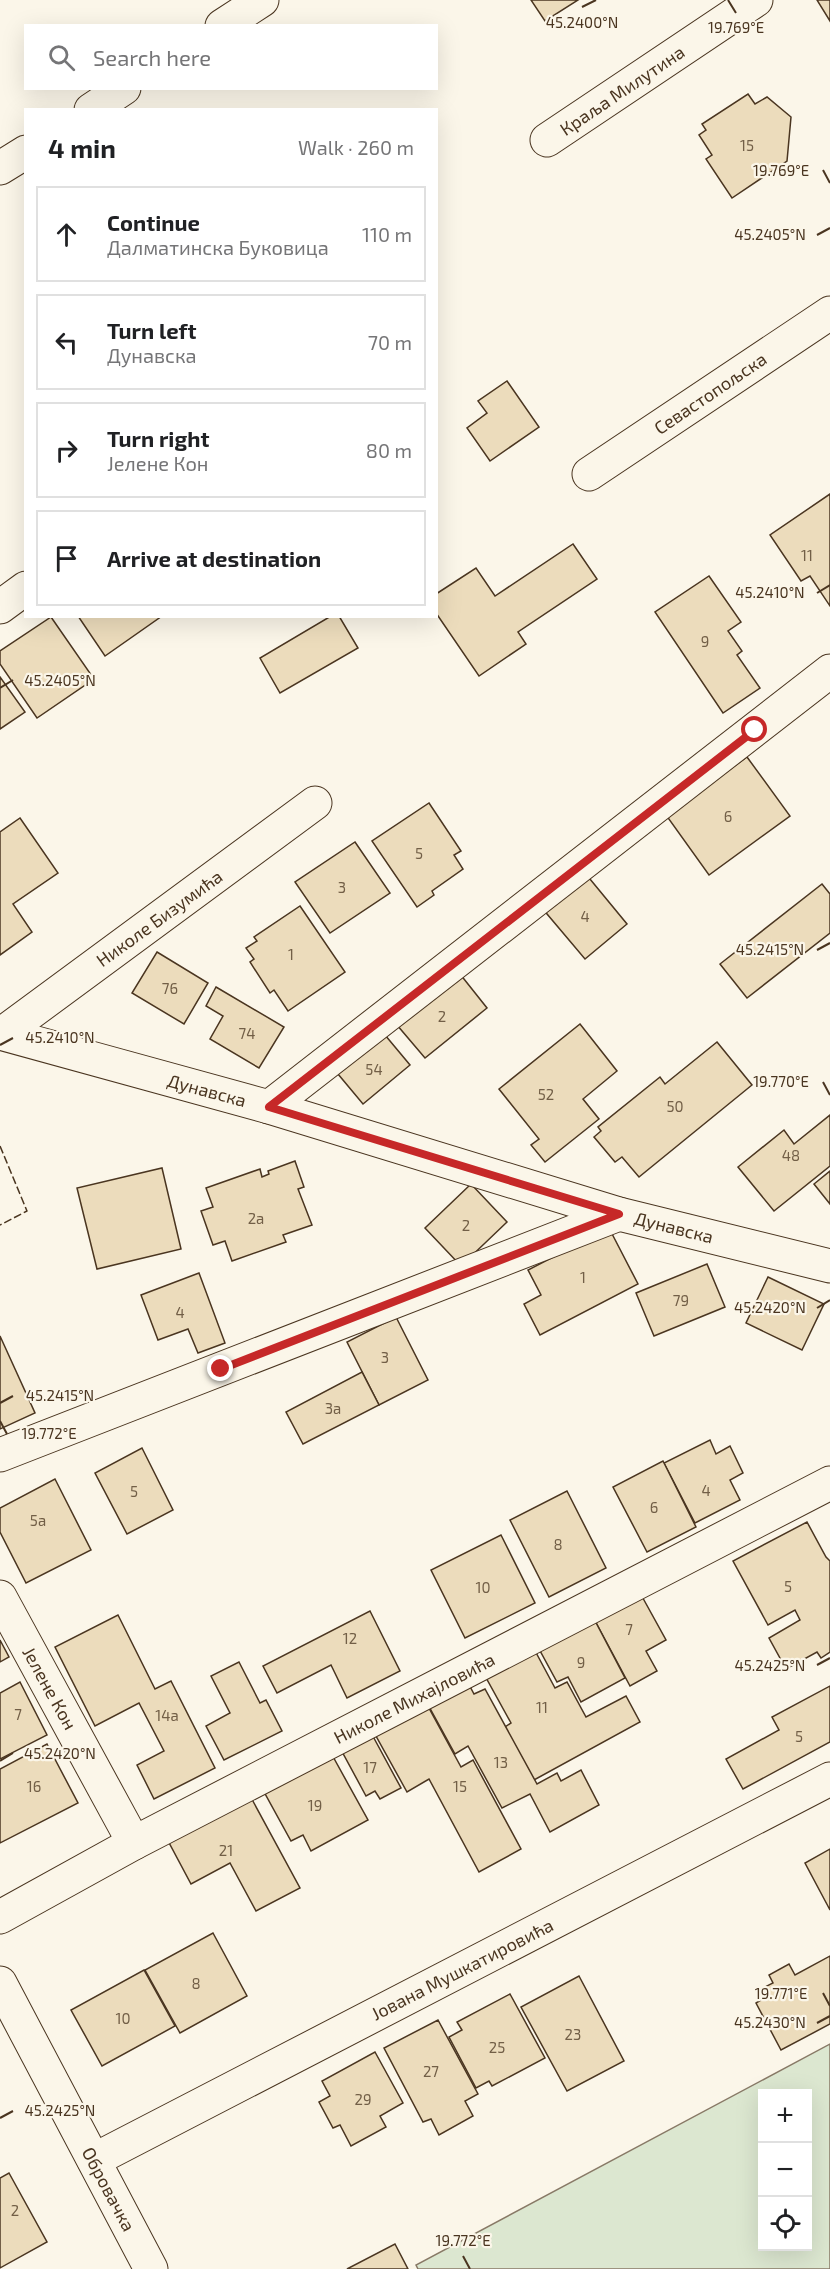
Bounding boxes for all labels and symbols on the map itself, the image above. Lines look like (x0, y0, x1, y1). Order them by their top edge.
text: 45.2400°N (546, 13, 618, 31)
text: 19.769°E (708, 18, 764, 36)
street label: Краља Милутина (556, 40, 688, 140)
house number: 15 (740, 136, 754, 154)
text: 19.769°E (753, 161, 809, 179)
text: 45.2405°N (734, 225, 806, 243)
street label: Севастопољска (650, 347, 770, 439)
house number: 11 (801, 546, 813, 564)
text: 45.2410°N (735, 583, 805, 601)
house number: 9 (701, 632, 709, 650)
text: 45.2405°N (24, 671, 96, 689)
route start (741, 716, 767, 742)
house number: 6 (724, 807, 732, 825)
house number: 5 (415, 844, 423, 862)
street label: Николе Бизумића (92, 865, 226, 971)
house number: 3 (338, 878, 346, 896)
house number: 4 (580, 907, 590, 925)
text: 45.2415°N (736, 940, 804, 958)
house number: 1 (288, 945, 294, 963)
house number: 76 (162, 979, 178, 997)
house number: 2 (438, 1007, 446, 1025)
house number: 74 (239, 1024, 255, 1042)
text: 45.2410°N (25, 1028, 95, 1046)
house number: 54 (365, 1060, 383, 1078)
street label: Дунавска (165, 1069, 249, 1111)
text: 19.770°E (753, 1072, 809, 1090)
house number: 52 (538, 1085, 554, 1103)
house number: 50 (666, 1097, 684, 1115)
house number: 48 (782, 1146, 800, 1164)
street label: Дунавска (632, 1207, 716, 1247)
house number: 2a (248, 1209, 264, 1227)
house number: 2 (462, 1216, 470, 1234)
house number: 1 (580, 1268, 586, 1286)
house number: 79 (673, 1291, 689, 1309)
text: 45.2420°N (734, 1298, 806, 1316)
house number: 4 (175, 1303, 185, 1321)
house number: 3 (381, 1348, 389, 1366)
route end (207, 1355, 233, 1381)
text: 45.2415°N (26, 1386, 94, 1404)
house number: 3a (325, 1399, 341, 1417)
text: 19.772°E (21, 1424, 77, 1442)
house number: 4 (701, 1481, 711, 1499)
house number: 5 (130, 1482, 138, 1500)
house number: 6 (650, 1498, 658, 1516)
house number: 5a (30, 1511, 46, 1529)
house number: 8 (553, 1535, 563, 1553)
house number: 5 (784, 1577, 792, 1595)
house number: 10 (475, 1578, 491, 1596)
house number: 7 (625, 1620, 633, 1638)
house number: 12 (343, 1629, 357, 1647)
street label: Јелене Кон (18, 1643, 82, 1733)
street label: Николе Михајловића (330, 1648, 498, 1748)
house number: 9 (577, 1653, 585, 1671)
text: 45.2425°N (735, 1656, 805, 1674)
house number: 11 (536, 1698, 548, 1716)
house number: 7 (14, 1705, 22, 1723)
house number: 14a (155, 1706, 179, 1724)
house number: 5 (795, 1727, 803, 1745)
text: 45.2420°N (24, 1744, 96, 1762)
house number: 13 (494, 1753, 508, 1771)
house number: 17 (363, 1758, 377, 1776)
house number: 16 (27, 1777, 41, 1795)
house number: 15 (453, 1777, 467, 1795)
house number: 19 (308, 1796, 322, 1814)
house number: 21 (219, 1841, 233, 1859)
street label: Јована Мушкатировића (367, 1913, 557, 2025)
house number: 8 (191, 1974, 201, 1992)
text: 19.771°E (755, 1984, 807, 2002)
house number: 10 (115, 2009, 131, 2027)
text: 45.2430°N (734, 2013, 806, 2031)
house number: 23 (565, 2025, 581, 2043)
house number: 25 (489, 2038, 505, 2056)
house number: 27 (423, 2062, 439, 2080)
house number: 29 (354, 2090, 372, 2108)
text: 45.2425°N (25, 2101, 95, 2119)
street label: Обровачка (78, 2143, 140, 2235)
house number: 2 (11, 2201, 19, 2219)
text: 19.772°E (435, 2231, 491, 2249)

